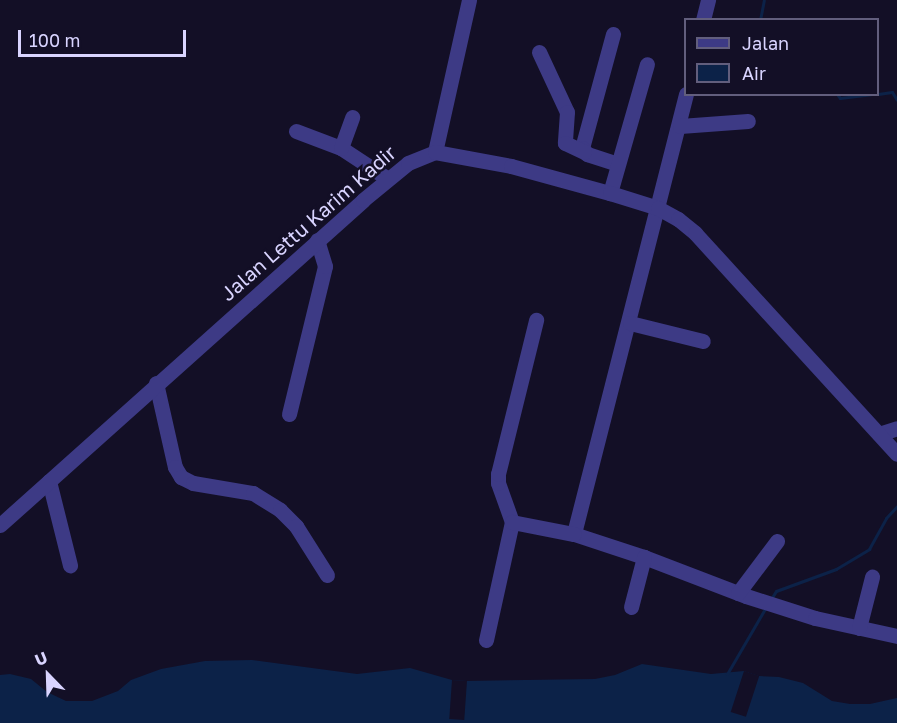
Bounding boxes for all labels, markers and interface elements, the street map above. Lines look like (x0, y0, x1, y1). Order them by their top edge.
scale bar (21, 18, 189, 56)
legend (684, 18, 879, 96)
text: 100 m (29, 29, 80, 51)
text: Jalan (742, 32, 789, 54)
text: Air (742, 62, 766, 84)
street label: Jalan Lettu Karim Kadir (216, 140, 400, 306)
north arrow (18, 645, 78, 705)
text: U (32, 647, 50, 670)

